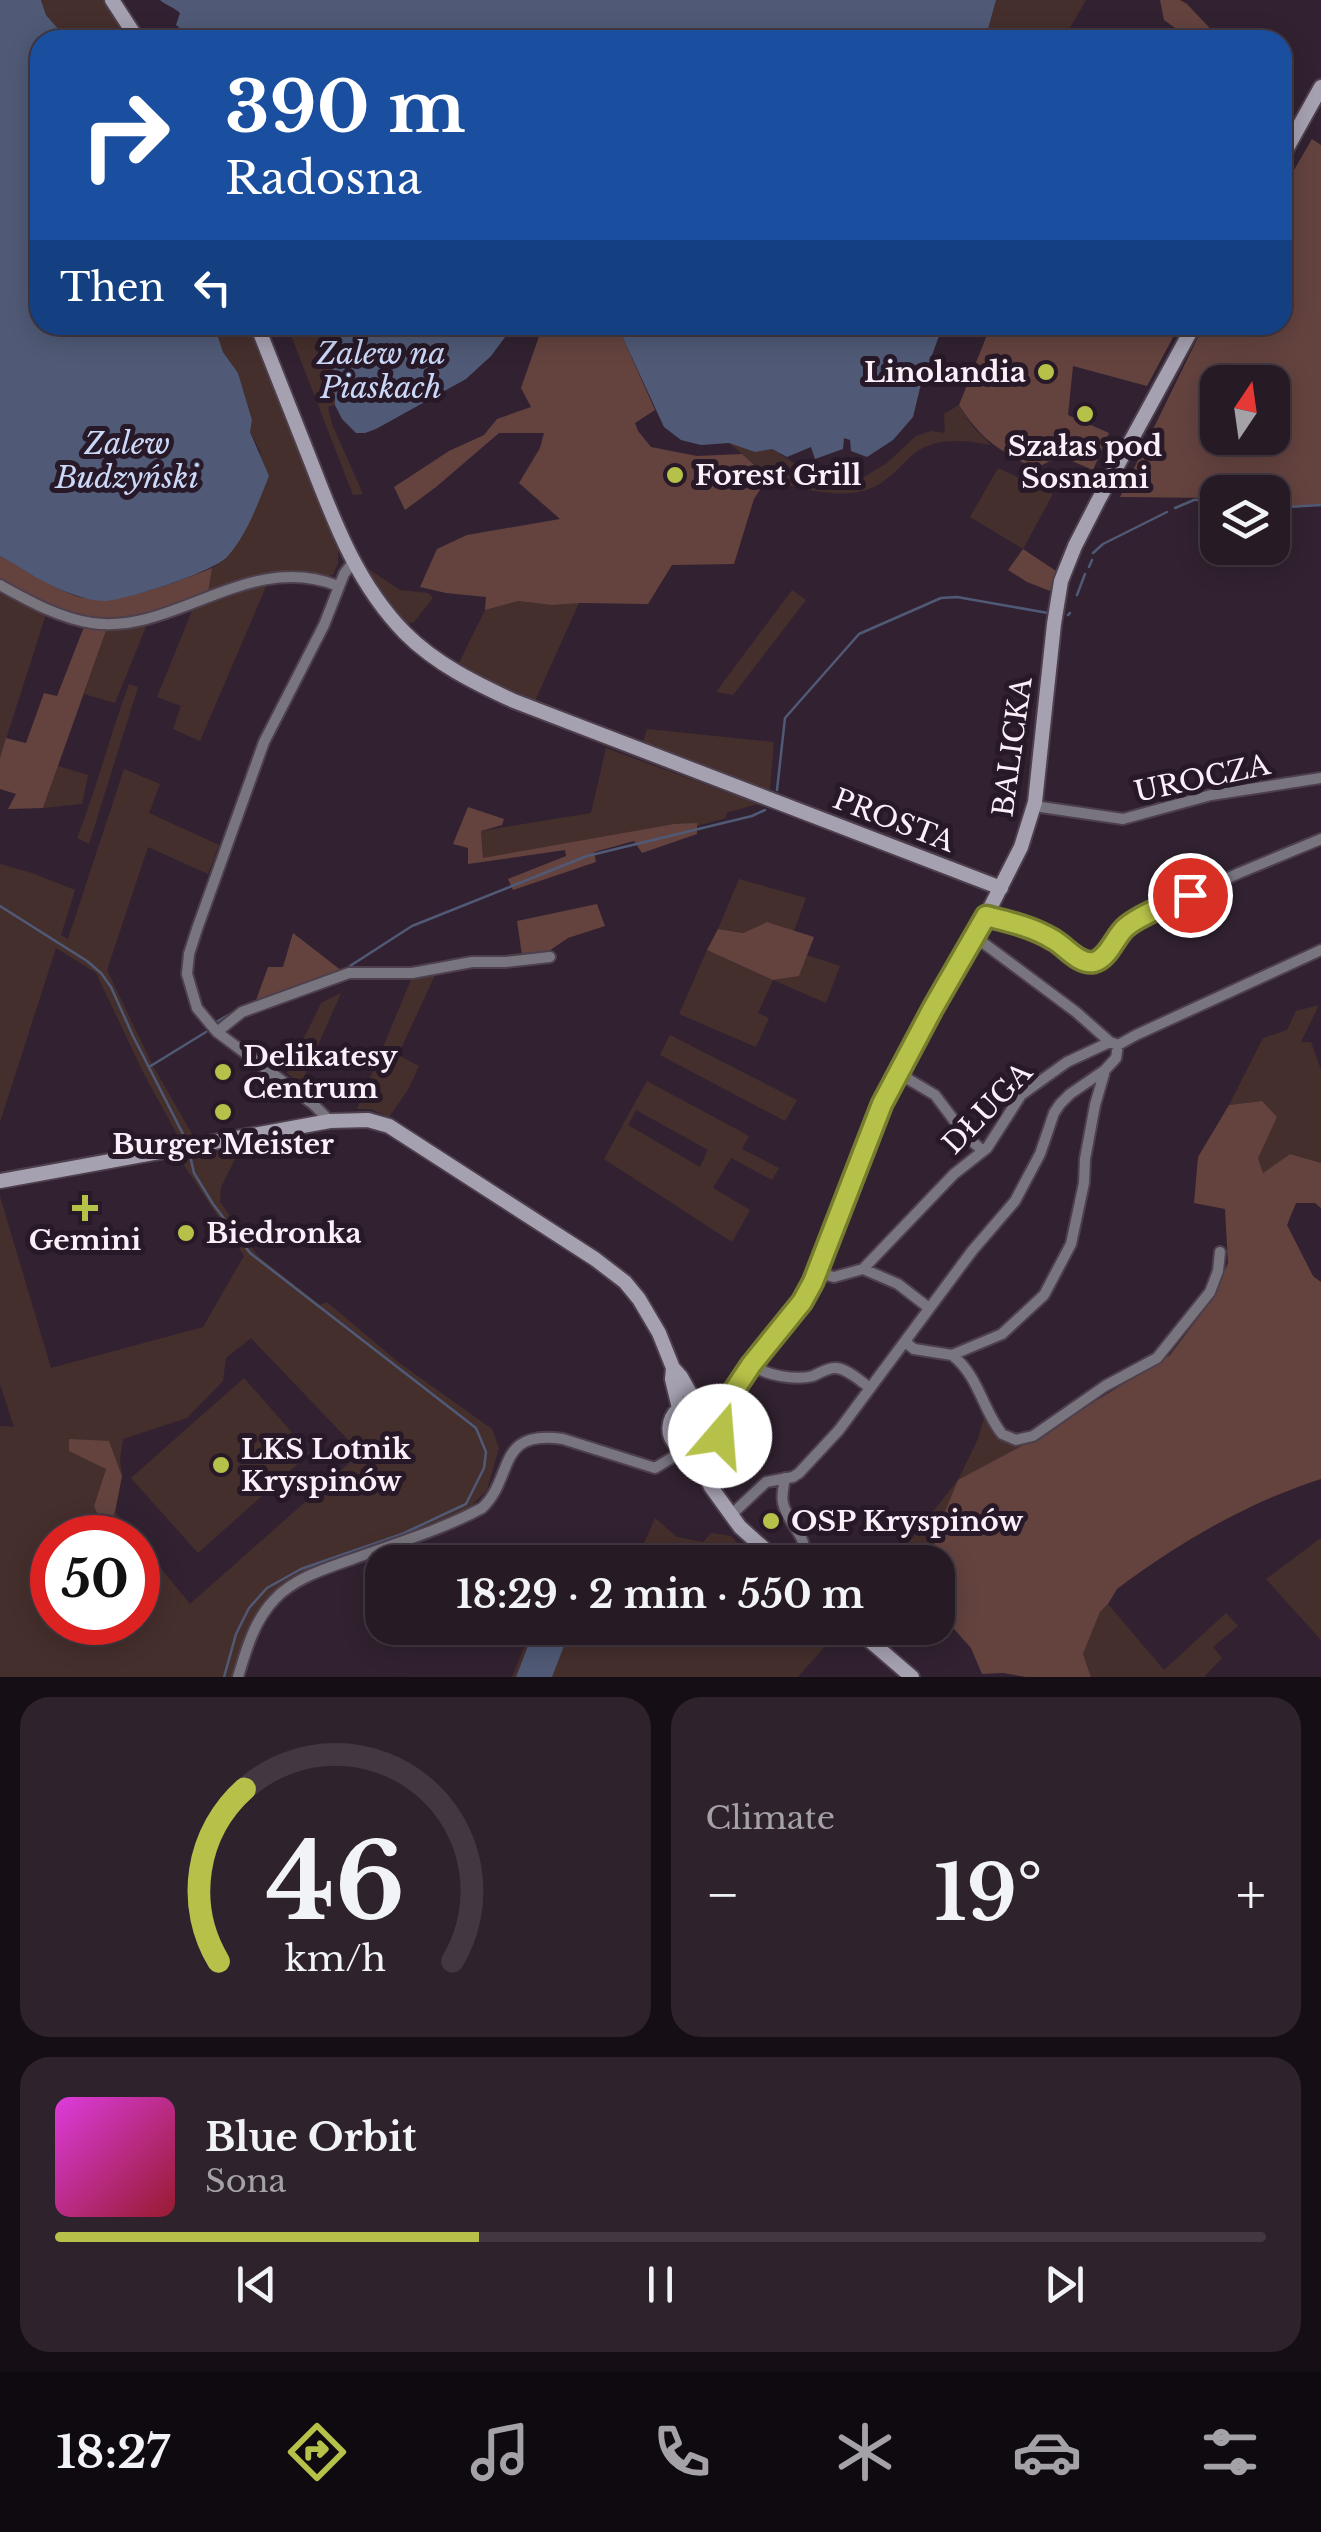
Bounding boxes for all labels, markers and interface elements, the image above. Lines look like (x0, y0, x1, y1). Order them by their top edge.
text: 390 m (225, 64, 466, 151)
icon: right (60, 70, 190, 200)
text: Radosna (225, 150, 422, 206)
icon: left (185, 260, 240, 315)
text: Then (60, 264, 165, 311)
water label: Zalew na Piaskach (315, 335, 446, 406)
place label: Linolandia (864, 355, 1026, 390)
marker: Linolandia (1035, 361, 1057, 383)
north arrow (1200, 365, 1290, 455)
map controls (1200, 365, 1290, 565)
marker: Szałas pod Sosnami (1074, 403, 1096, 425)
water label: Zalew Budzyński (54, 425, 199, 496)
place label: Szałas pod Sosnami (1008, 429, 1162, 496)
place label: Forest Grill (695, 458, 862, 493)
marker: Forest Grill (664, 464, 686, 486)
button: layers (1200, 475, 1290, 565)
street label: BALICKA (985, 675, 1040, 819)
street label: UROCZA (1131, 747, 1273, 810)
street label: PROSTA (828, 781, 960, 860)
pin (1148, 853, 1233, 938)
icon: arrive (1163, 868, 1218, 923)
place label: Delikatesy Centrum (243, 1039, 399, 1106)
street label: DŁUGA (935, 1055, 1040, 1161)
marker: Delikatesy Centrum (212, 1061, 234, 1083)
marker: Burger Meister (212, 1101, 234, 1123)
place label: Burger Meister (112, 1127, 334, 1162)
marker: Gemini (74, 1197, 96, 1219)
place label: Biedronka (206, 1216, 362, 1251)
marker: Biedronka (175, 1222, 197, 1244)
place label: Gemini (29, 1223, 141, 1258)
position arrow (668, 1384, 772, 1488)
place label: LKS Lotnik Kryspinów (241, 1432, 411, 1499)
marker: LKS Lotnik Kryspinów (210, 1454, 232, 1476)
place label: OSP Kryspinów (791, 1504, 1023, 1539)
marker: OSP Kryspinów (760, 1510, 782, 1532)
speed limit sign: 50 (30, 1515, 160, 1645)
text: 18:29 · 2 min · 550 m (456, 1571, 864, 1618)
text: Climate (706, 1798, 835, 1838)
text: 46 (266, 1818, 405, 1947)
text: 19° (934, 1847, 1042, 1940)
text: − (706, 1861, 740, 1929)
text: + (1236, 1861, 1266, 1929)
text: km/h (285, 1936, 386, 1981)
text: Blue Orbit (205, 2114, 416, 2161)
text: Sona (205, 2161, 286, 2201)
icon: previous (229, 2257, 284, 2312)
icon: pause (633, 2257, 688, 2312)
icon: next (1037, 2257, 1092, 2312)
icon: directions (282, 2417, 352, 2487)
icon: music (465, 2417, 535, 2487)
icon: phone (647, 2417, 717, 2487)
icon: climate (830, 2417, 900, 2487)
icon: car (1012, 2417, 1082, 2487)
icon: filters (1195, 2417, 1265, 2487)
text: 18:27 (56, 2424, 170, 2480)

